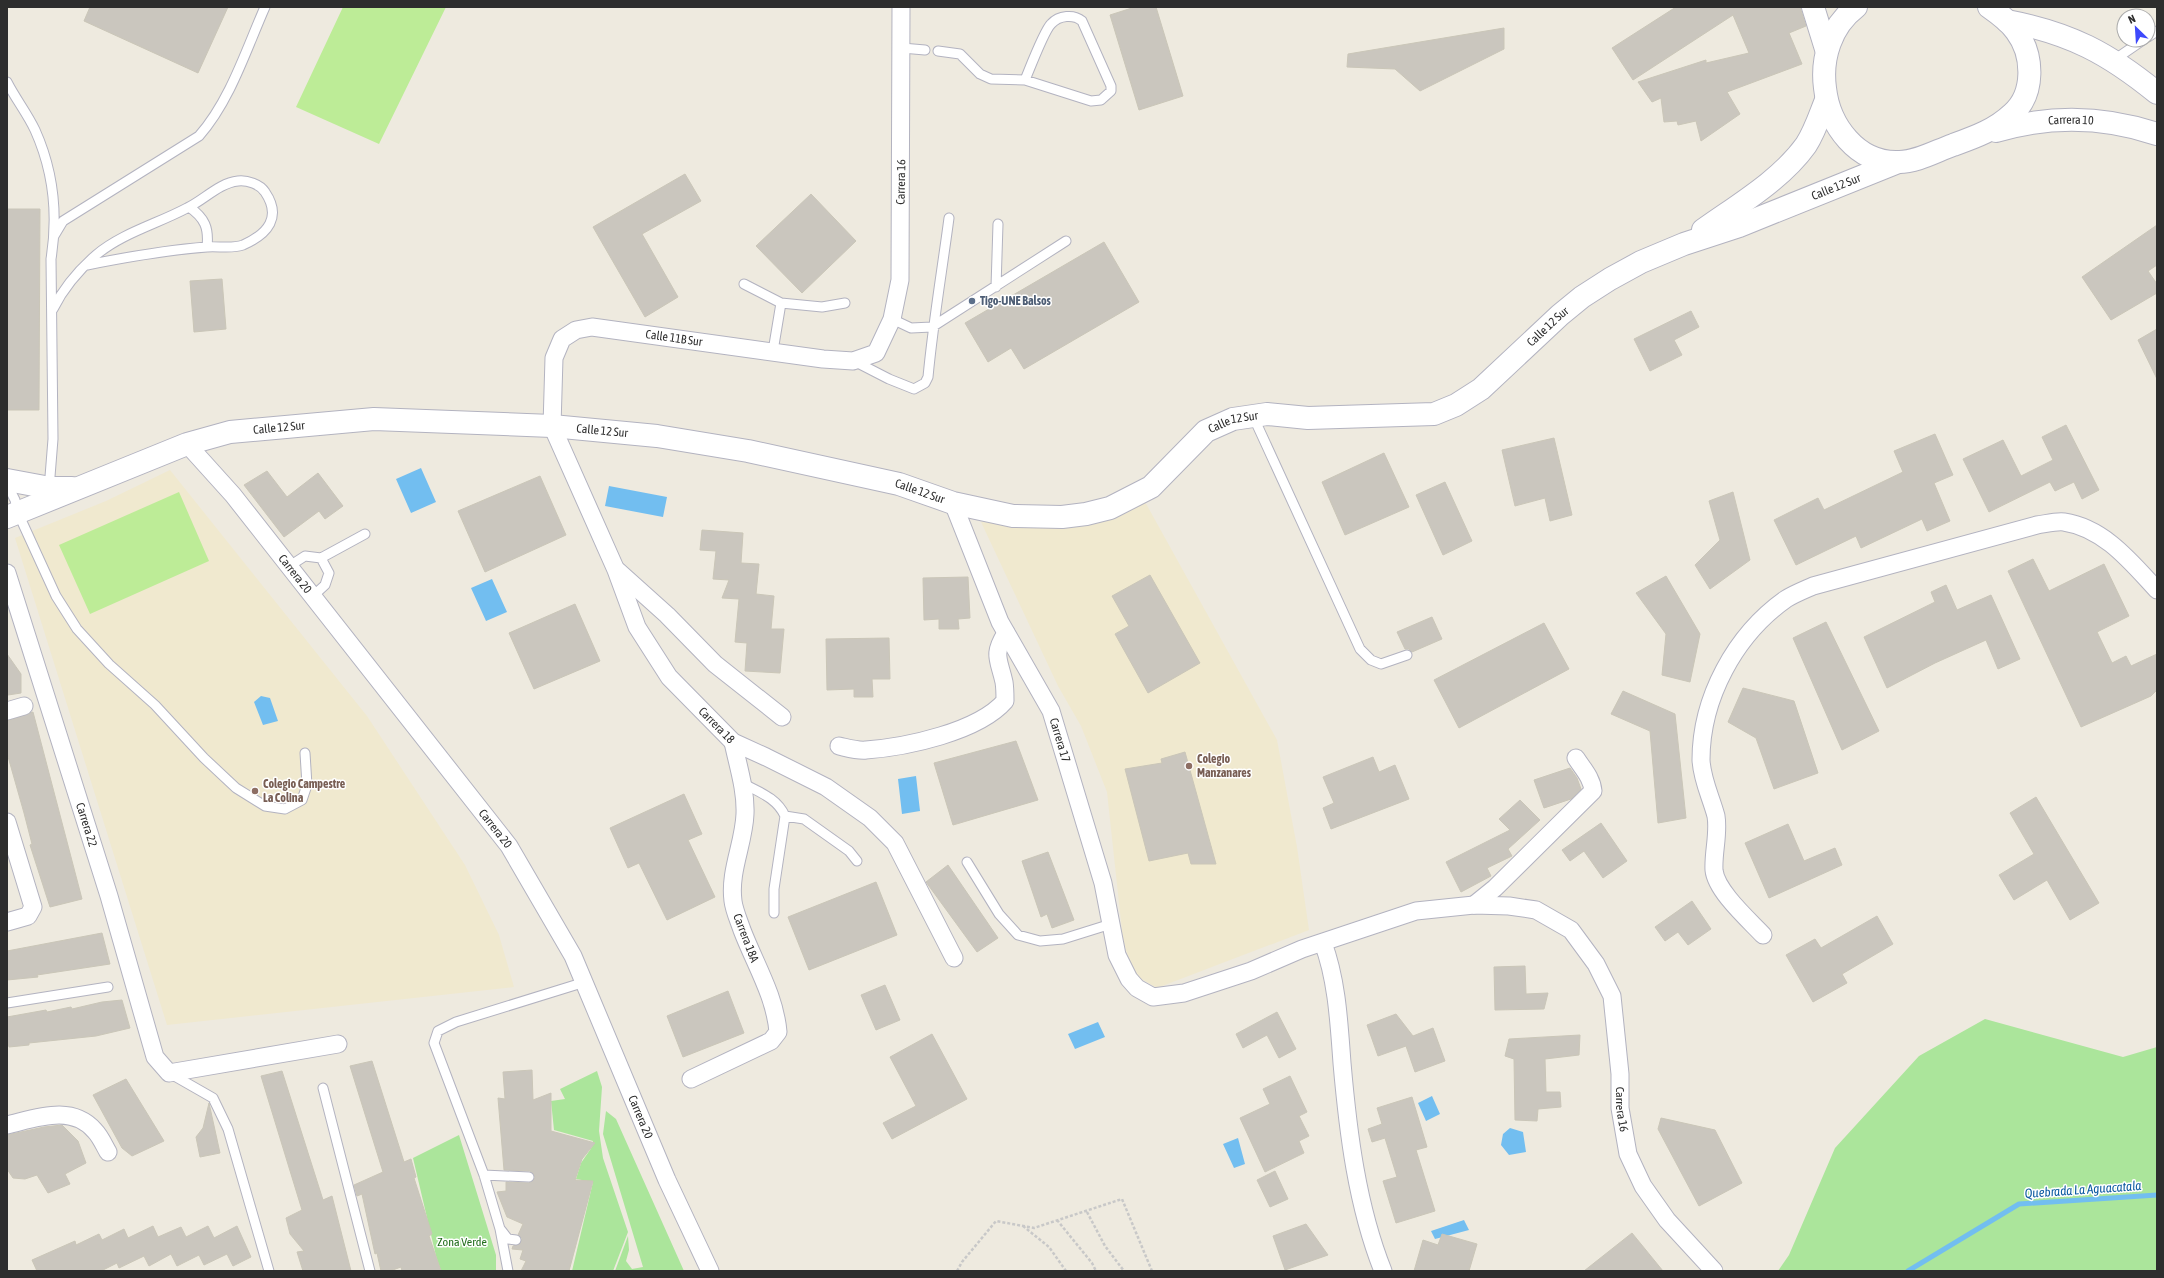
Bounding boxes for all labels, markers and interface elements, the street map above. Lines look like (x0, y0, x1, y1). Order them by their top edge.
north arrow (2116, 8, 2156, 48)
text: N (2126, 12, 2137, 26)
street label: Carrera 10 (2048, 113, 2094, 128)
street label: Carrera 16 (894, 159, 908, 205)
street label: Calle 12 Sur (1809, 171, 1863, 203)
place label: Tigo-UNE Balsos (980, 294, 1052, 308)
marker: Tigo-UNE Balsos (967, 296, 977, 306)
street label: Calle 12 Sur (1524, 304, 1572, 349)
street label: Calle 11B Sur (645, 327, 704, 349)
street label: Calle 12 Sur (1206, 408, 1259, 436)
street label: Calle 12 Sur (253, 418, 306, 437)
street label: Calle 12 Sur (576, 421, 629, 440)
street label: Calle 12 Sur (894, 476, 947, 507)
street label: Carrera 20 (275, 552, 315, 596)
street label: Carrera 18 (696, 704, 738, 747)
street label: Carrera 17 (1047, 716, 1073, 764)
place label: Colegio Manzanares (1197, 752, 1252, 780)
marker: Colegio Manzanares (1184, 761, 1194, 771)
place label: Colegio Campestre La Colina (263, 777, 346, 805)
marker: Colegio Campestre La Colina (250, 786, 260, 796)
street label: Carrera 22 (73, 801, 100, 848)
street label: Carrera 20 (476, 806, 515, 851)
street label: Carrera 18A (730, 912, 762, 965)
street label: Carrera 16 (1613, 1087, 1631, 1133)
street label: Carrera 20 (625, 1093, 656, 1141)
water label: Quebrada La Aguacatala (2024, 1178, 2142, 1201)
park label: Zona Verde (437, 1235, 487, 1249)

